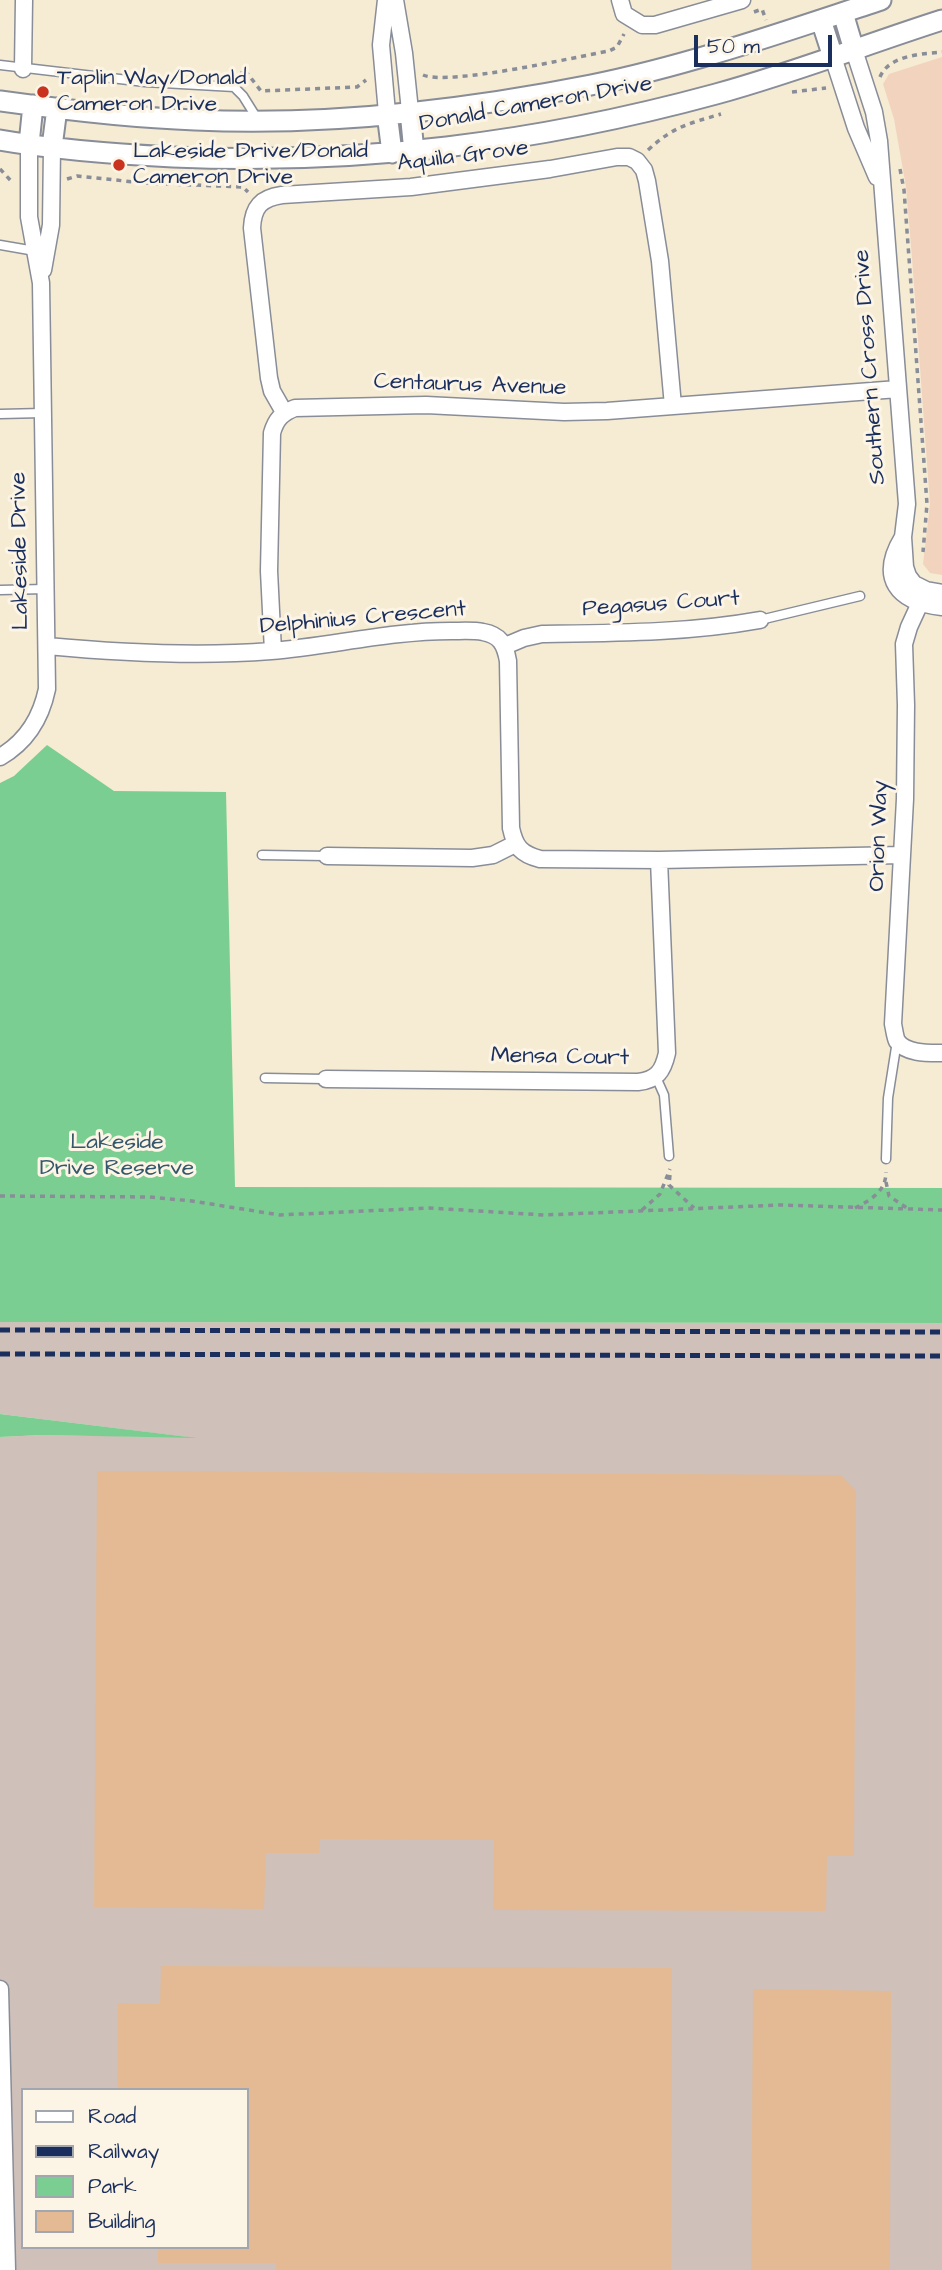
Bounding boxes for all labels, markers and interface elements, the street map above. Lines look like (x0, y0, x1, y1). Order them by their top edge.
scale bar (697, 21, 835, 65)
text: 50 m (707, 32, 760, 61)
place label: Taplin Way/Donald Cameron Drive (57, 65, 247, 119)
street label: Donald Cameron Drive (417, 71, 655, 139)
marker: Taplin Way/Donald Cameron Drive (35, 84, 51, 100)
street label: Aquila Grove (396, 135, 530, 179)
place label: Lakeside Drive/Donald Cameron Drive (133, 138, 368, 192)
marker: Lakeside Drive/Donald Cameron Drive (111, 157, 127, 173)
street label: Southern Cross Drive (849, 249, 893, 485)
street label: Centaurus Avenue (373, 369, 567, 403)
street label: Lakeside Drive (6, 472, 36, 630)
street label: Pegasus Court (581, 586, 741, 624)
street label: Delphinius Crescent (259, 596, 467, 642)
street label: Orion Way (864, 780, 896, 892)
street label: Mensa Court (491, 1043, 629, 1073)
park label: Lakeside Drive Reserve (40, 1129, 194, 1183)
legend (21, 2088, 248, 2249)
text: Road (88, 2102, 136, 2131)
text: Railway (88, 2137, 159, 2166)
text: Park (88, 2172, 137, 2201)
text: Building (88, 2207, 155, 2236)

